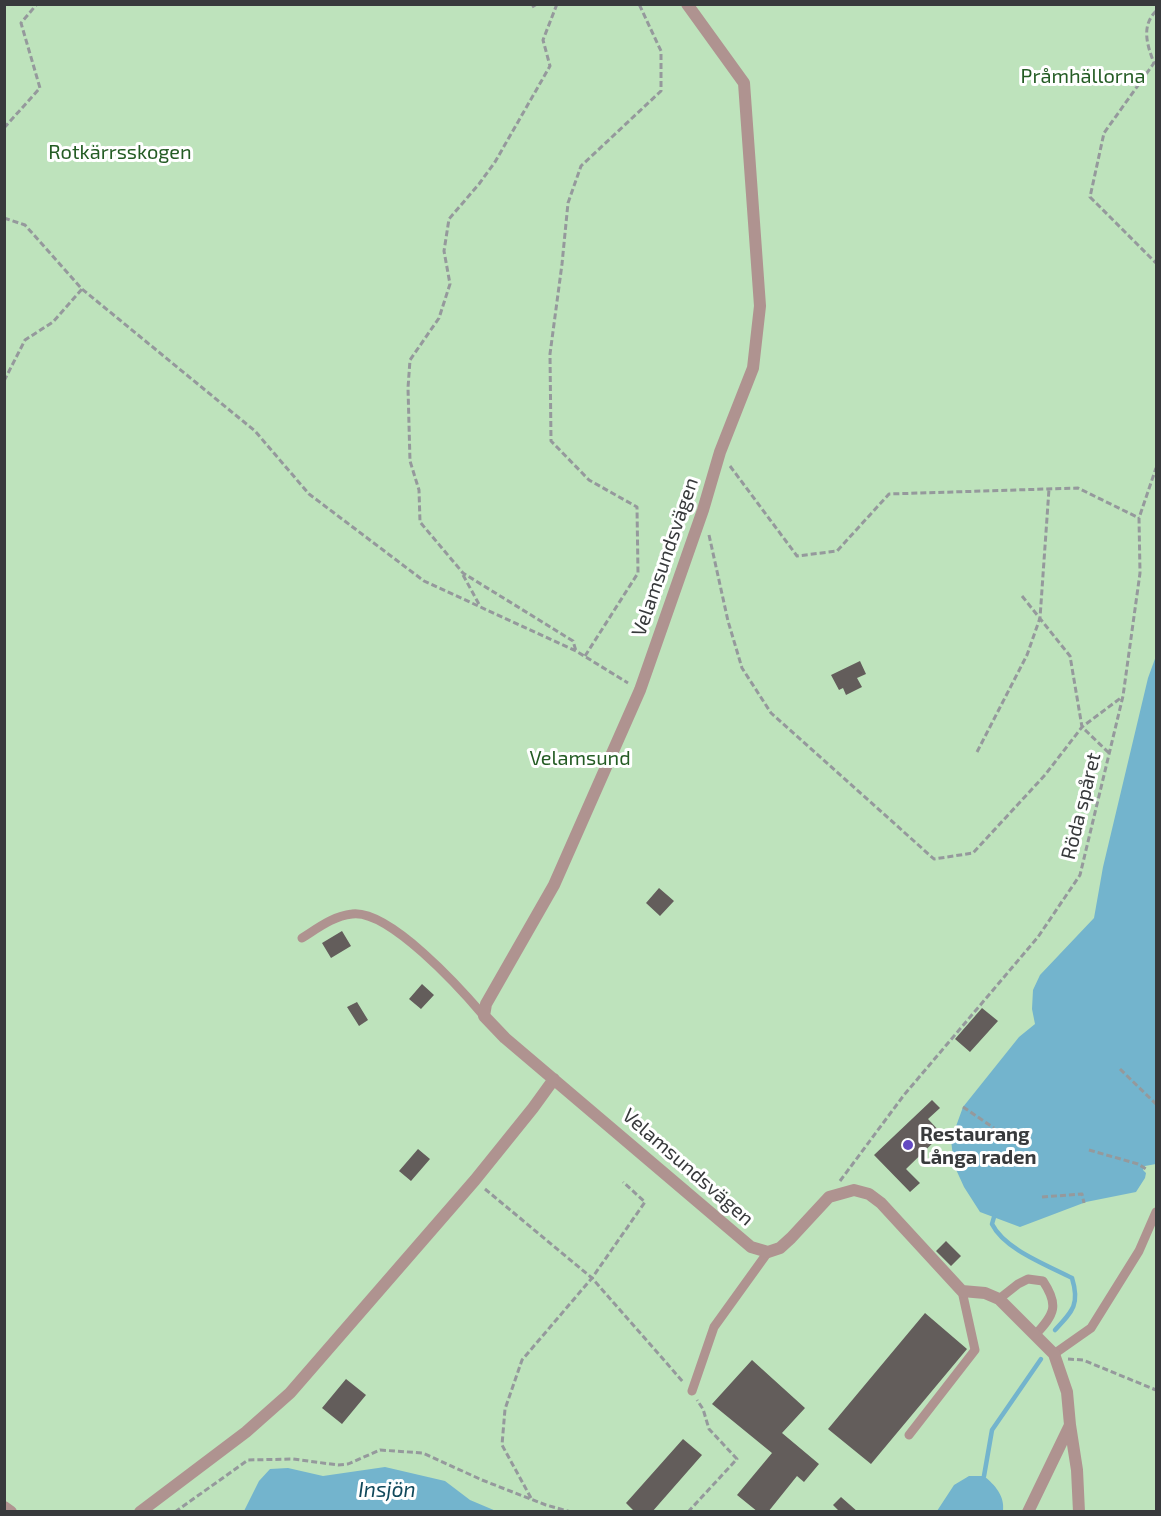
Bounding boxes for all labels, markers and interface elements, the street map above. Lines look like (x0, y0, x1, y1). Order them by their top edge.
park label: Pråmhällorna (1021, 64, 1145, 88)
park label: Rotkärrsskogen (48, 140, 192, 164)
street label: Velamsundsvägen (627, 474, 703, 640)
park label: Velamsund (529, 746, 631, 770)
street label: Röda spåret (1056, 750, 1106, 862)
street label: Velamsundsvägen (617, 1103, 759, 1231)
place label: Restaurang Långa raden (920, 1122, 1037, 1169)
marker: Restaurang Långa raden (901, 1138, 915, 1152)
water label: Insjön (358, 1477, 416, 1503)

